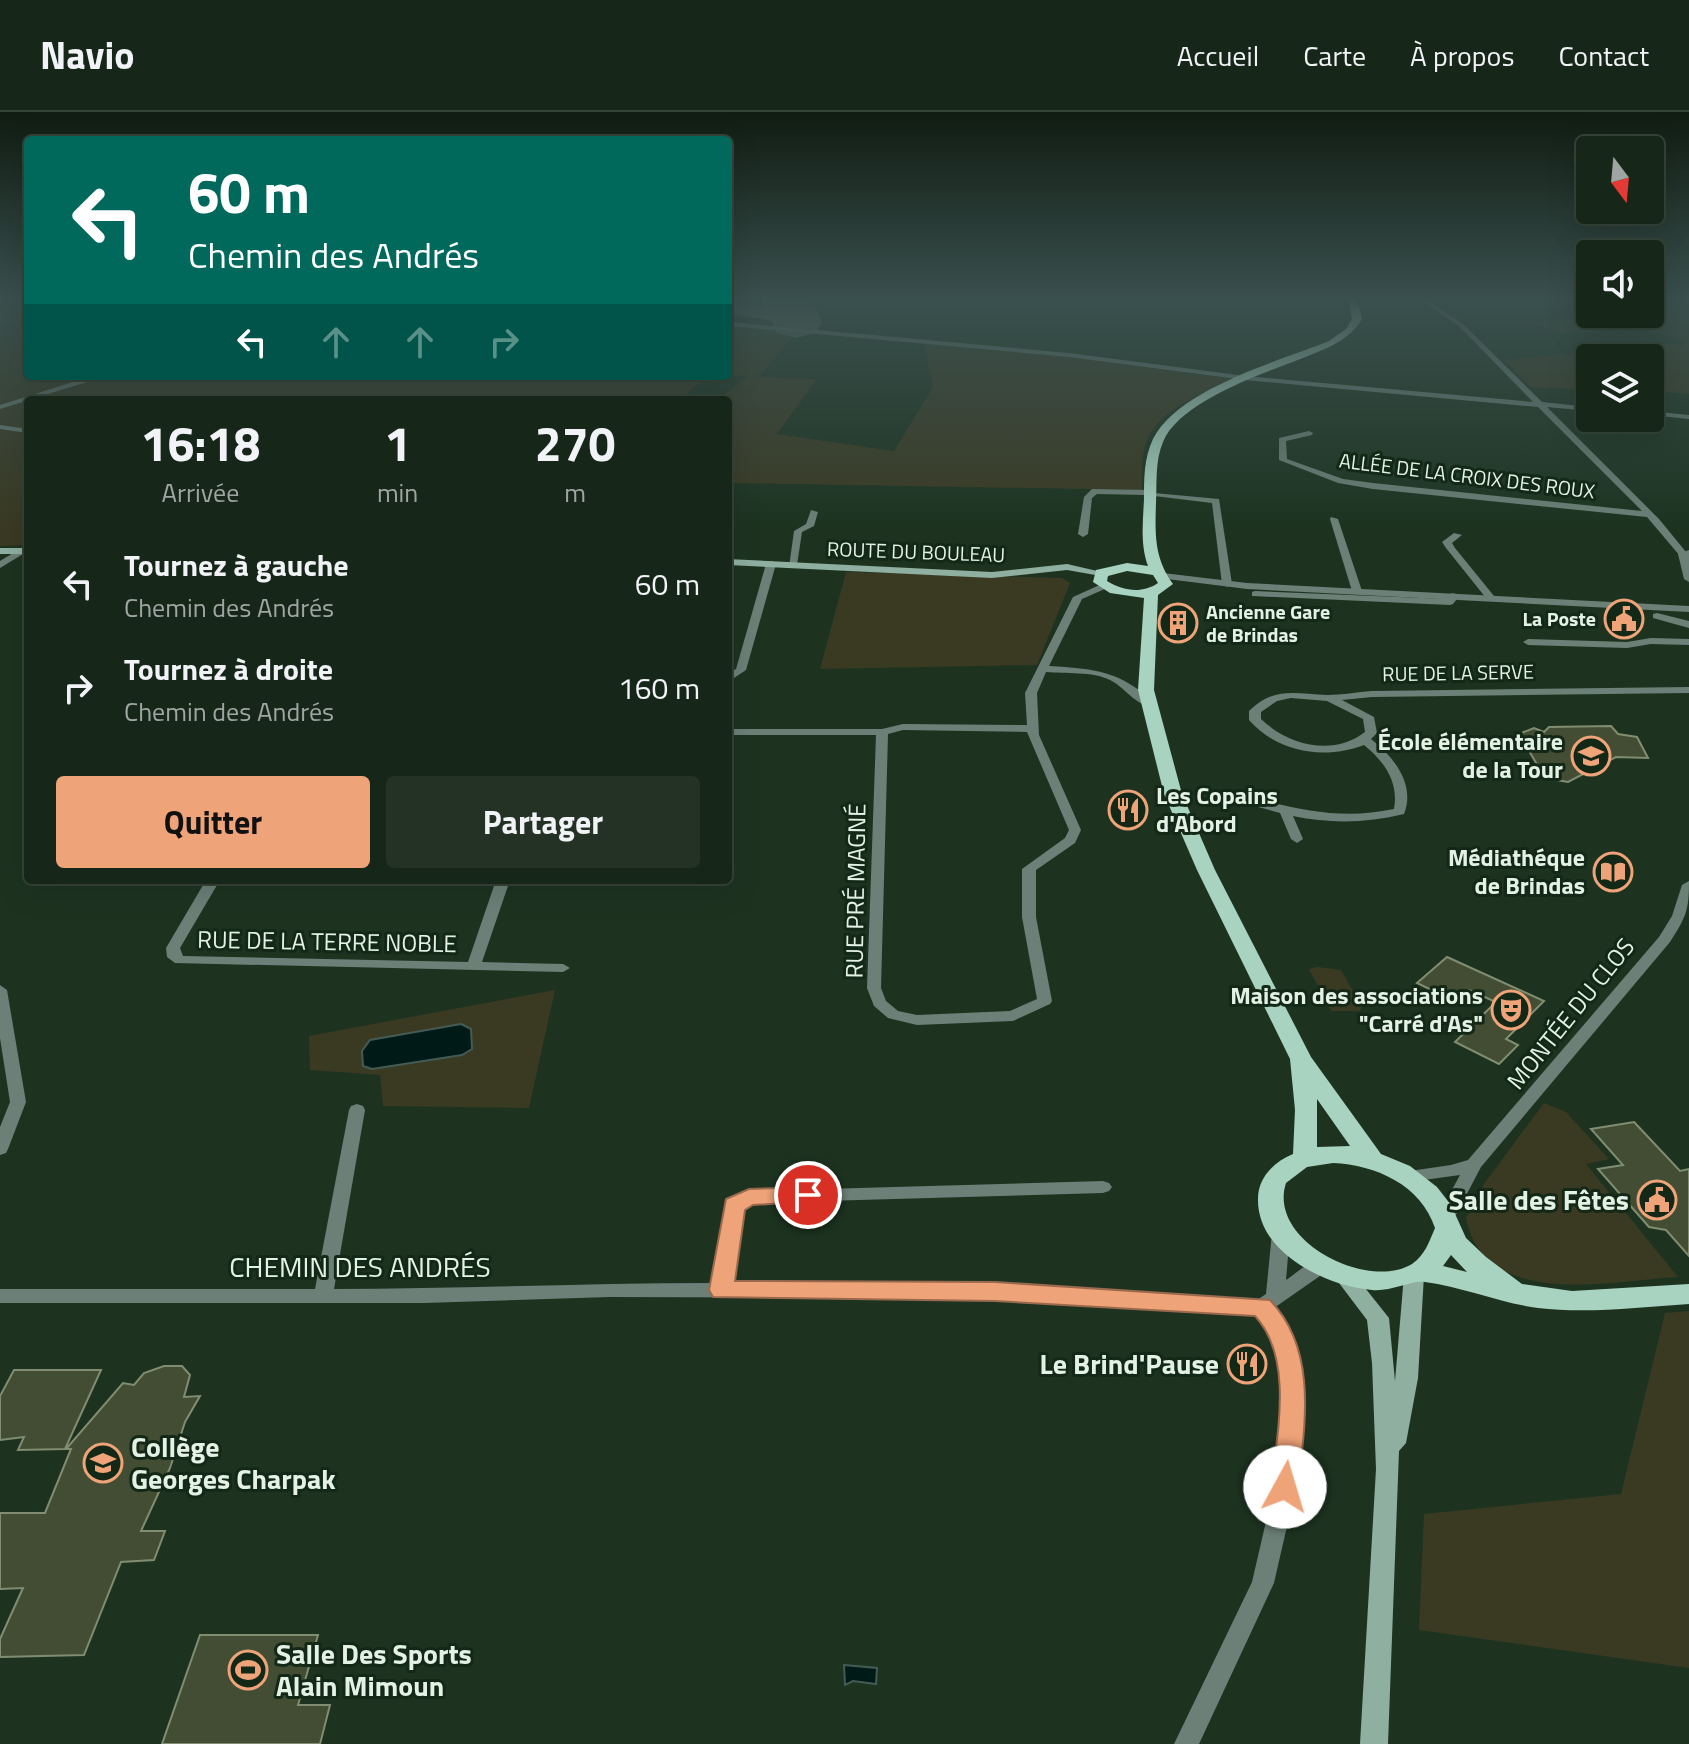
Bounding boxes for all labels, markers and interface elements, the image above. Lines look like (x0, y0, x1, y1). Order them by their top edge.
text: Navio (40, 26, 134, 84)
text: Accueil (1177, 34, 1259, 77)
text: Carte (1303, 34, 1366, 77)
text: À propos (1410, 34, 1514, 77)
text: Contact (1558, 34, 1649, 77)
north arrow (1576, 136, 1664, 224)
map controls (1576, 136, 1664, 432)
text: 60 m (188, 150, 310, 235)
icon: left (56, 168, 160, 272)
text: Chemin des Andrés (188, 227, 479, 282)
button: sound (1576, 240, 1664, 328)
icon: left (230, 320, 274, 364)
icon: ahead (314, 320, 358, 364)
icon: ahead (398, 320, 442, 364)
icon: right (482, 320, 526, 364)
button: layers (1576, 344, 1664, 432)
text: 16:18 (141, 407, 260, 480)
text: 1 (384, 407, 411, 480)
text: 270 (535, 407, 615, 480)
street label: ALLÉE DE LA CROIX DES ROUX (1337, 444, 1597, 507)
text: Arrivée (162, 473, 239, 512)
text: min (377, 473, 418, 512)
text: m (564, 473, 586, 512)
street label: ROUTE DU BOULEAU (826, 533, 1006, 570)
text: Tournez à gauche (124, 542, 349, 588)
text: 60 m (635, 561, 700, 607)
icon: left (56, 562, 100, 606)
text: Chemin des Andrés (124, 588, 334, 627)
place label: Ancienne Gare de Brindas (1206, 596, 1330, 650)
public building icon: La Poste (1603, 598, 1645, 640)
building icon: Ancienne Gare de Brindas (1157, 602, 1199, 644)
place label: La Poste (1523, 603, 1596, 634)
text: Tournez à droite (124, 646, 333, 692)
street label: RUE DE LA SERVE (1382, 656, 1534, 689)
text: 160 m (618, 665, 700, 711)
icon: right (56, 666, 100, 710)
text: Chemin des Andrés (124, 692, 334, 731)
place label: École élémentaire de la Tour (1378, 723, 1563, 787)
school or university icon: École élémentaire de la Tour (1570, 735, 1612, 777)
button: Quitter (56, 776, 370, 868)
button: Partager (386, 776, 700, 868)
place label: Les Copains d'Abord (1156, 777, 1278, 841)
restaurant icon: Les Copains d'Abord (1107, 789, 1149, 831)
street label: RUE PRÉ MAGNÉ (835, 803, 875, 979)
place label: Médiathéque de Brindas (1448, 839, 1585, 903)
library icon: Médiathéque de Brindas (1592, 851, 1634, 893)
street label: RUE DE LA TERRE NOBLE (197, 921, 457, 961)
street label: MONTÉE DU CLOS (1498, 930, 1643, 1097)
place label: Maison des associations "Carré d'As" (1230, 977, 1483, 1041)
theatre icon: Maison des associations "Carré d'As" (1490, 989, 1532, 1031)
pin (774, 1161, 842, 1229)
icon: arrive (786, 1173, 830, 1217)
place label: Salle des Fêtes (1449, 1178, 1629, 1221)
public building icon: Salle des Fêtes (1636, 1179, 1678, 1221)
street label: CHEMIN DES ANDRÉS (229, 1245, 491, 1288)
place label: Le Brind'Pause (1039, 1342, 1219, 1385)
restaurant icon: Le Brind'Pause (1226, 1343, 1268, 1385)
place label: Collège Georges Charpak (131, 1425, 336, 1500)
school or university icon: Collège Georges Charpak (82, 1442, 124, 1484)
position arrow (1243, 1445, 1327, 1529)
place label: Salle Des Sports Alain Mimoun (276, 1632, 472, 1707)
sports icon: Salle Des Sports Alain Mimoun (227, 1649, 269, 1691)

